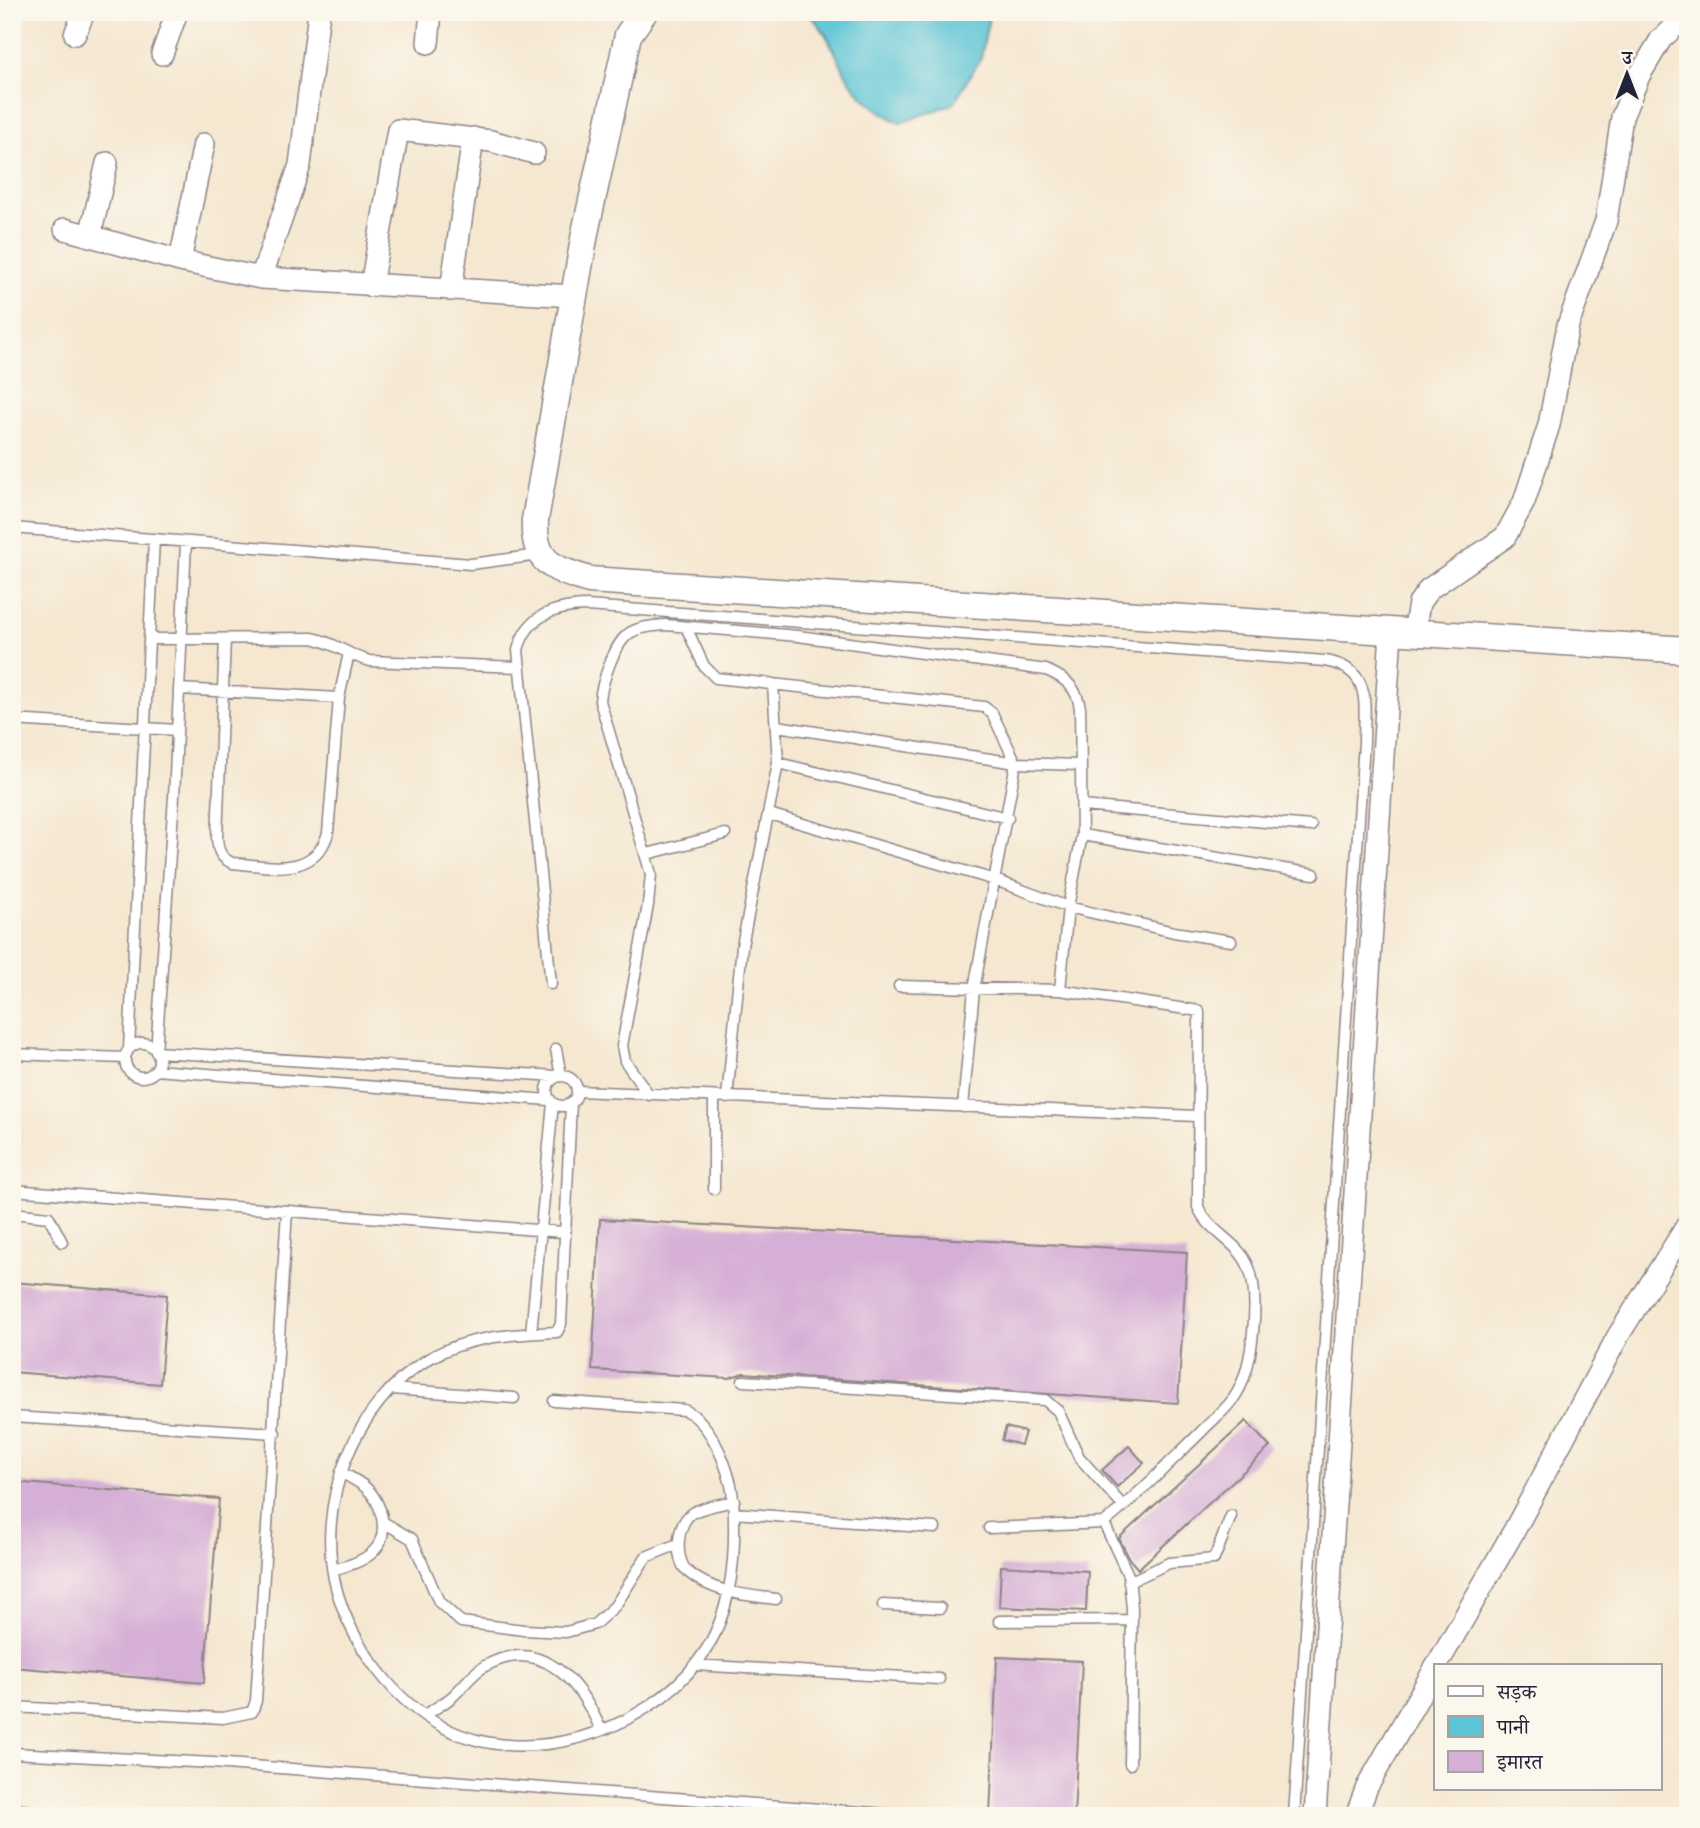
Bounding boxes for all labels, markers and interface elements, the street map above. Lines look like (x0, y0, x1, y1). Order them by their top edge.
north arrow (1592, 38, 1662, 108)
text: उ (1620, 46, 1633, 70)
legend (1434, 1664, 1662, 1790)
text: सड़क (1496, 1679, 1537, 1706)
text: पानी (1496, 1714, 1530, 1741)
text: इमारत (1496, 1749, 1544, 1776)

